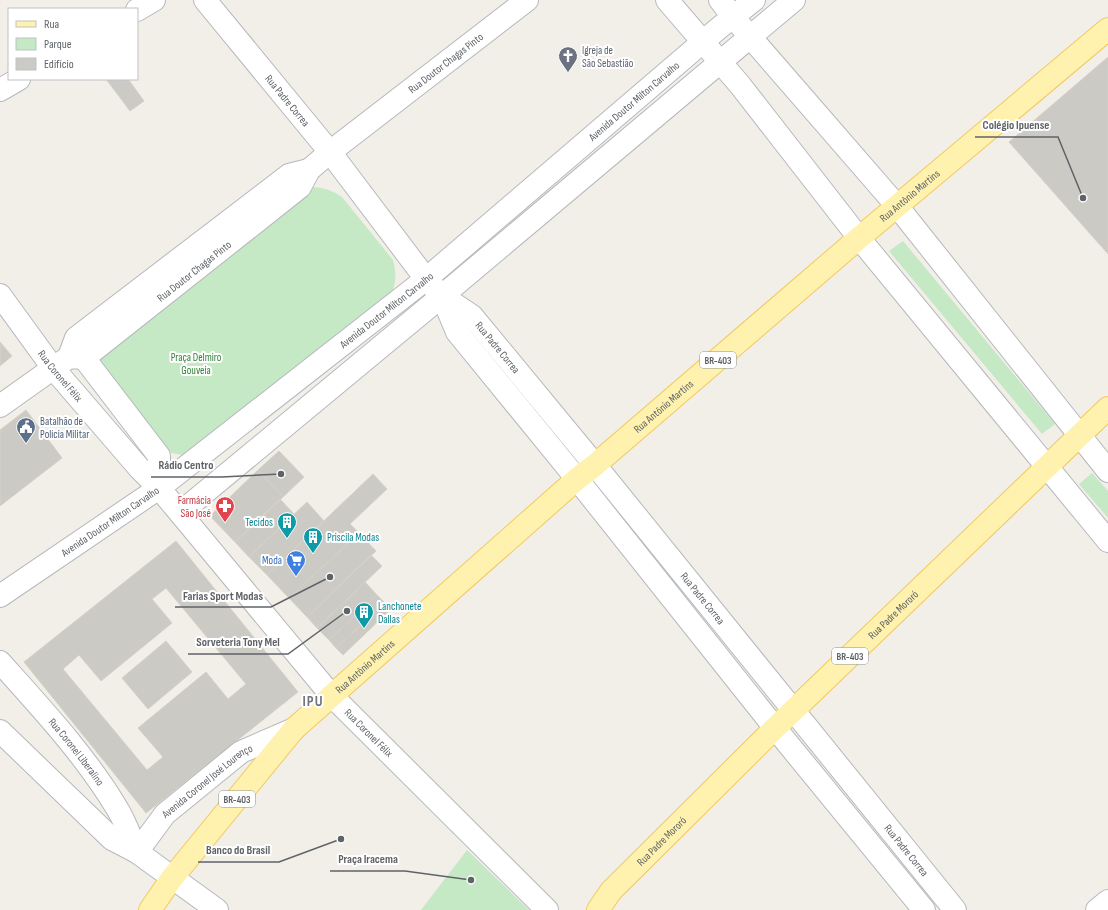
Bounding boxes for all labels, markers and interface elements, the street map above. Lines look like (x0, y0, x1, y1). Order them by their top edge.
legend (8, 8, 138, 80)
text: Rua (44, 17, 60, 32)
street label: Rua Doutor Chagas Pinto (406, 30, 486, 96)
text: Parque (44, 37, 72, 52)
place label: Igreja de São Sebastião (582, 44, 634, 70)
church icon: Igreja de São Sebastião (557, 45, 579, 73)
text: Edifício (44, 57, 74, 72)
street label: Avenida Doutor Milton Carvalho (585, 59, 683, 144)
street label: Rua Padre Correa (262, 72, 312, 129)
callout: Colégio Ipuense (975, 113, 1058, 137)
text: Colégio Ipuense (983, 118, 1049, 133)
street label: Rua Antônio Martins (877, 167, 943, 225)
street label: Rua Doutor Chagas Pinto (155, 238, 234, 305)
street label: Avenida Doutor Milton Carvalho (337, 269, 436, 352)
street label: Rua Padre Correa (472, 319, 522, 376)
street label: Rua Coronel Félix (35, 348, 85, 405)
park label: Praça Delmiro Gouveia (171, 351, 222, 377)
road number: BR-403 (700, 352, 736, 368)
street label: Rua Antônio Martins (631, 377, 696, 436)
place label: Batalhão de Polícia Militar (40, 415, 89, 441)
public building icon: Batalhão de Polícia Militar (15, 416, 37, 444)
callout: Rádio Centro (151, 453, 222, 477)
text: Rádio Centro (159, 458, 213, 473)
street label: Avenida Doutor Milton Carvalho (58, 484, 162, 560)
place label: Farmácia São José (178, 494, 211, 520)
pharmacy icon: Farmácia São José (214, 495, 236, 523)
building icon: Tecidos (276, 511, 298, 539)
place label: Tecidos (245, 516, 273, 529)
building icon: Priscila Modas (302, 526, 324, 554)
place label: Priscila Modas (327, 531, 379, 544)
supermarket icon: Moda (285, 549, 307, 577)
place label: Moda (262, 554, 282, 567)
street label: Rua Padre Correa (678, 570, 727, 627)
callout: Farias Sport Modas (175, 583, 271, 607)
street label: Rua Padre Mororó (866, 588, 921, 642)
text: Farias Sport Modas (183, 589, 263, 604)
place label: Lanchonete Dallas (378, 600, 421, 626)
building icon: Lanchonete Dallas (353, 601, 375, 629)
callout: Sorveteria Tony Mel (188, 630, 288, 654)
text: Sorveteria Tony Mel (196, 635, 280, 650)
street label: Rua Antônio Martins (333, 637, 397, 696)
road number: BR-403 (832, 648, 868, 664)
district label: IPU (303, 692, 323, 711)
street label: Rua Coronel Félix (342, 706, 395, 760)
street label: Rua Coronel Liberalino (46, 716, 107, 789)
street label: Avenida Coronel José Lourenço (159, 742, 255, 821)
road number: BR-403 (219, 791, 255, 807)
street label: Rua Padre Mororó (634, 814, 689, 869)
street label: Rua Padre Correa (881, 822, 931, 879)
callout: Banco do Brasil (198, 838, 279, 862)
text: Banco do Brasil (206, 843, 270, 858)
callout: Praça Iracema (330, 847, 405, 871)
text: Praça Iracema (338, 852, 398, 867)

